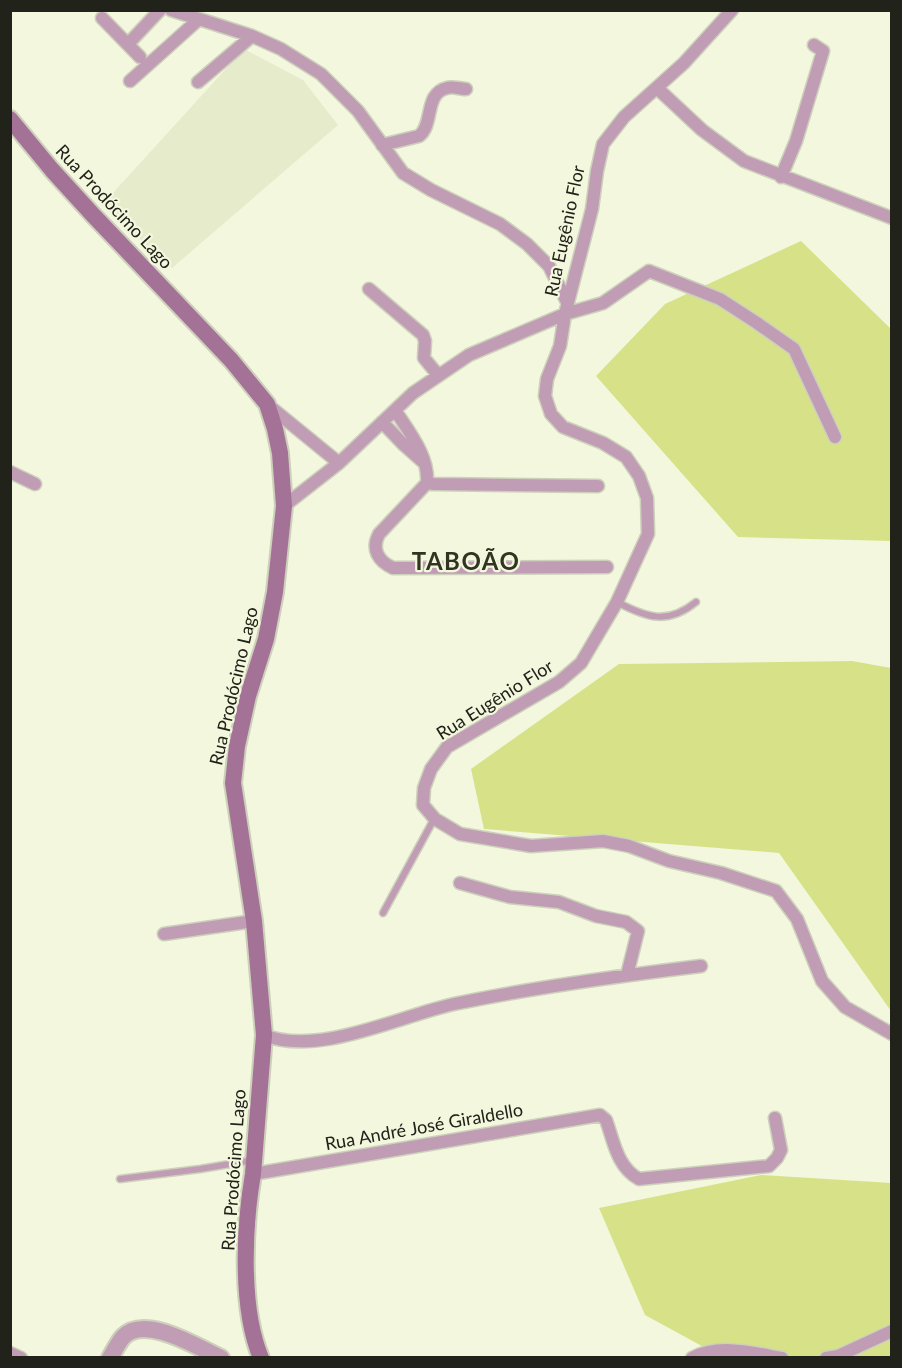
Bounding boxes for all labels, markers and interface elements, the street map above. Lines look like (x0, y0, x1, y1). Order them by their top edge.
street label: Rua Prodócimo Lago (51, 140, 178, 273)
street label: Rua Eugênio Flor (539, 163, 589, 298)
district label: TABOÃO (412, 546, 520, 575)
street label: Rua Prodócimo Lago (204, 604, 262, 767)
street label: Rua Eugênio Flor (432, 654, 557, 744)
street label: Rua Prodócimo Lago (216, 1088, 250, 1251)
street label: Rua André José Giraldello (323, 1098, 525, 1154)

